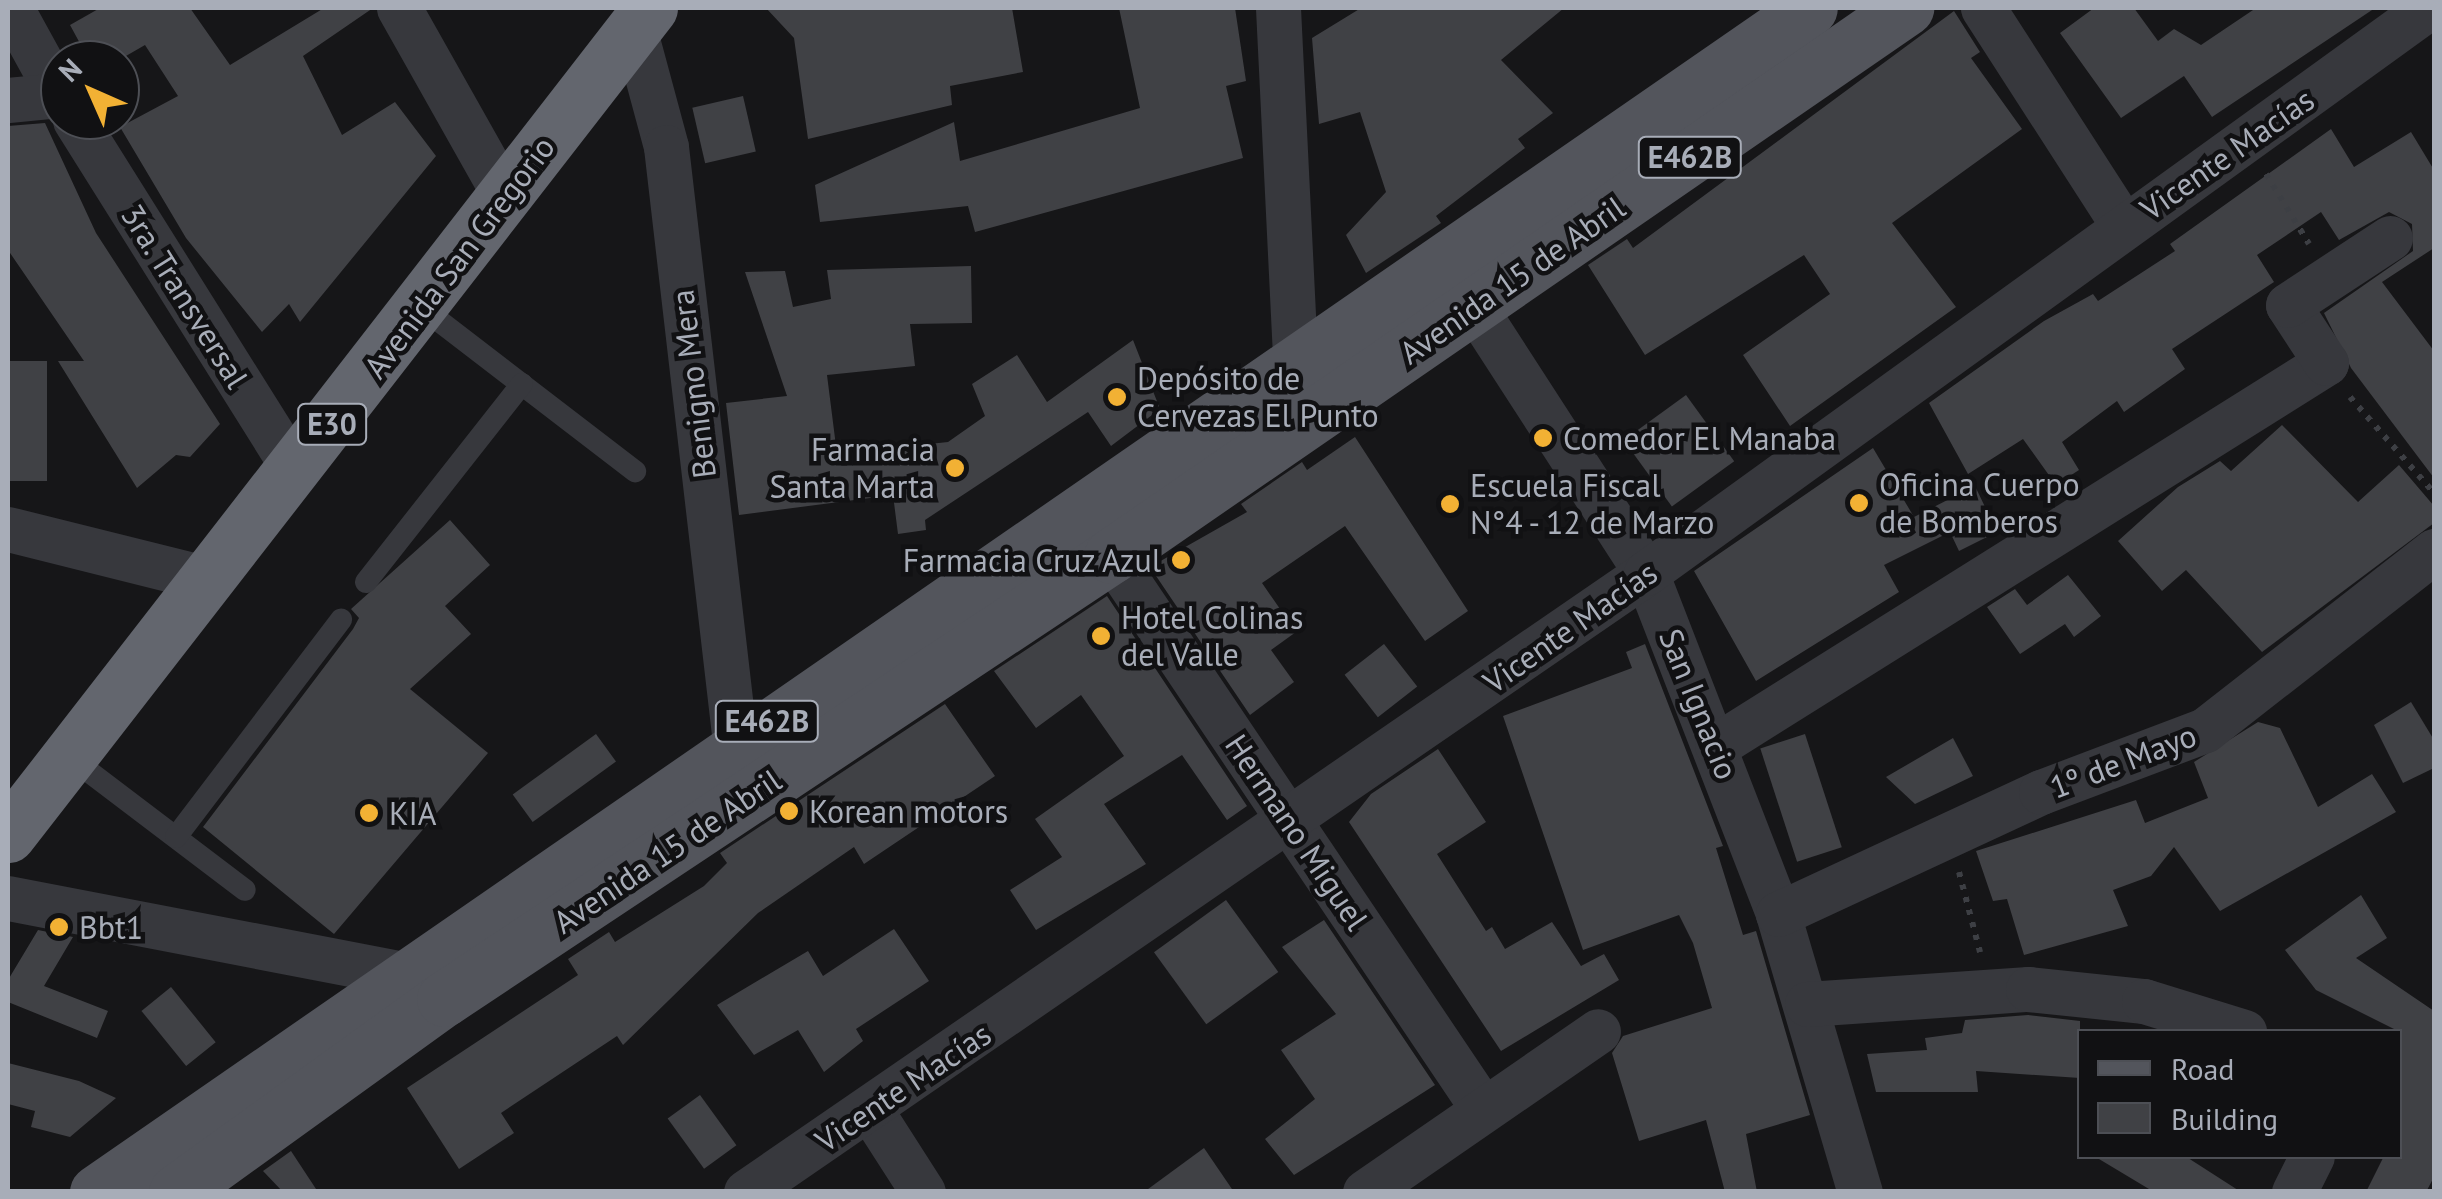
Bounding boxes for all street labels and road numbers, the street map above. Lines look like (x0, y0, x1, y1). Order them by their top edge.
street label: Vicente Macías (2133, 80, 2321, 228)
street label: Avenida San Gregorio (356, 128, 562, 386)
road number: E462B (1638, 132, 1742, 182)
street label: Avenida 15 de Abril (1392, 188, 1632, 372)
street label: 3ra. Transversal (112, 196, 258, 396)
street label: Benigno Mera (662, 288, 724, 480)
road number: E30 (297, 399, 367, 449)
street label: Vicente Macías (1476, 553, 1664, 701)
street label: San Ignacio (1651, 623, 1747, 785)
road number: E462B (714, 696, 820, 746)
street label: 1º de Mayo (2044, 716, 2202, 806)
street label: Hermano Miguel (1217, 727, 1377, 937)
street label: Avenida 15 de Abril (546, 760, 788, 942)
street label: Vicente Macías (808, 1014, 998, 1160)

